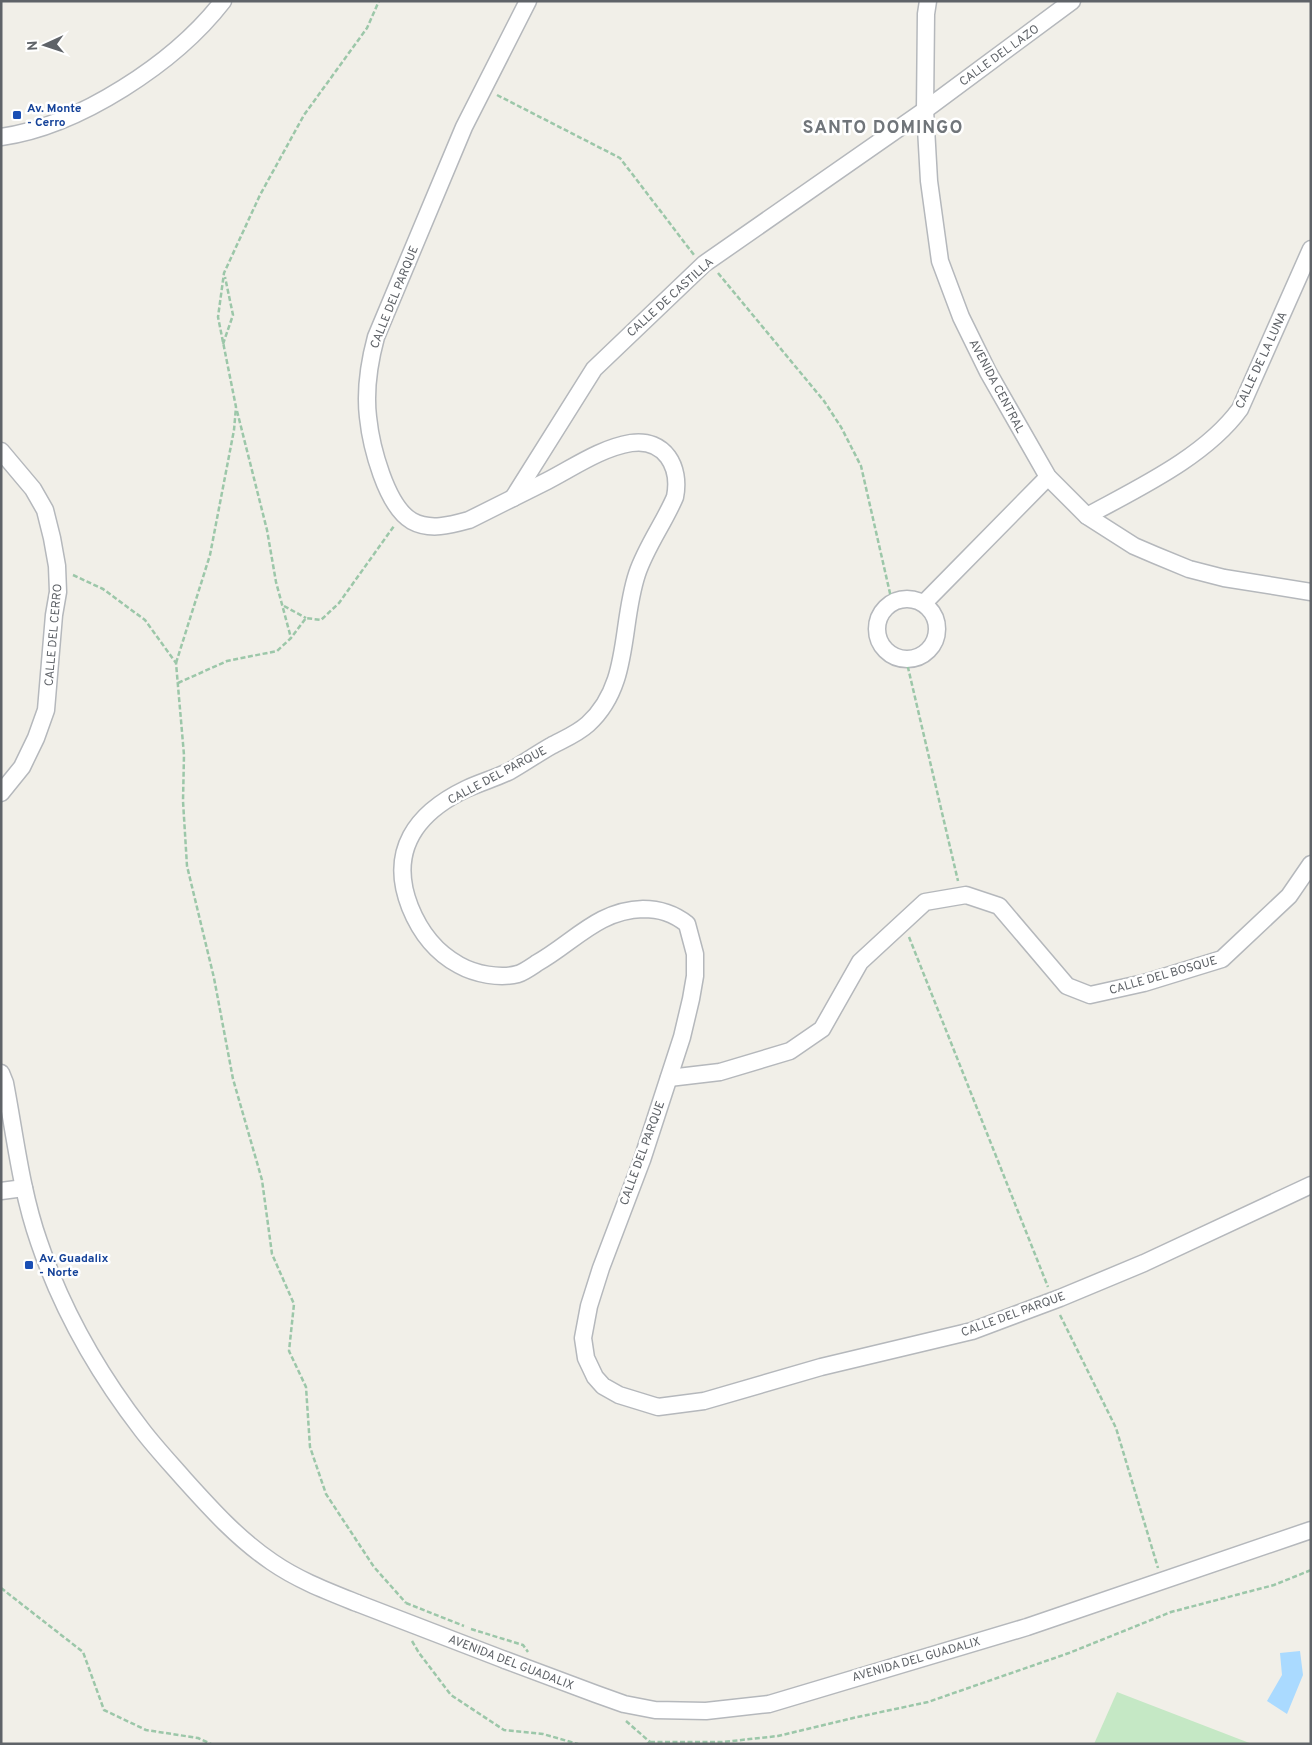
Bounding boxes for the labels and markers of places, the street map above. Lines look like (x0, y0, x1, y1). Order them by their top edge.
place label: Av. Monte - Cerro (27, 101, 82, 131)
marker: Av. Monte - Cerro (11, 109, 23, 121)
place label: Av. Guadalix - Norte (39, 1251, 108, 1281)
marker: Av. Guadalix - Norte (23, 1259, 35, 1271)

